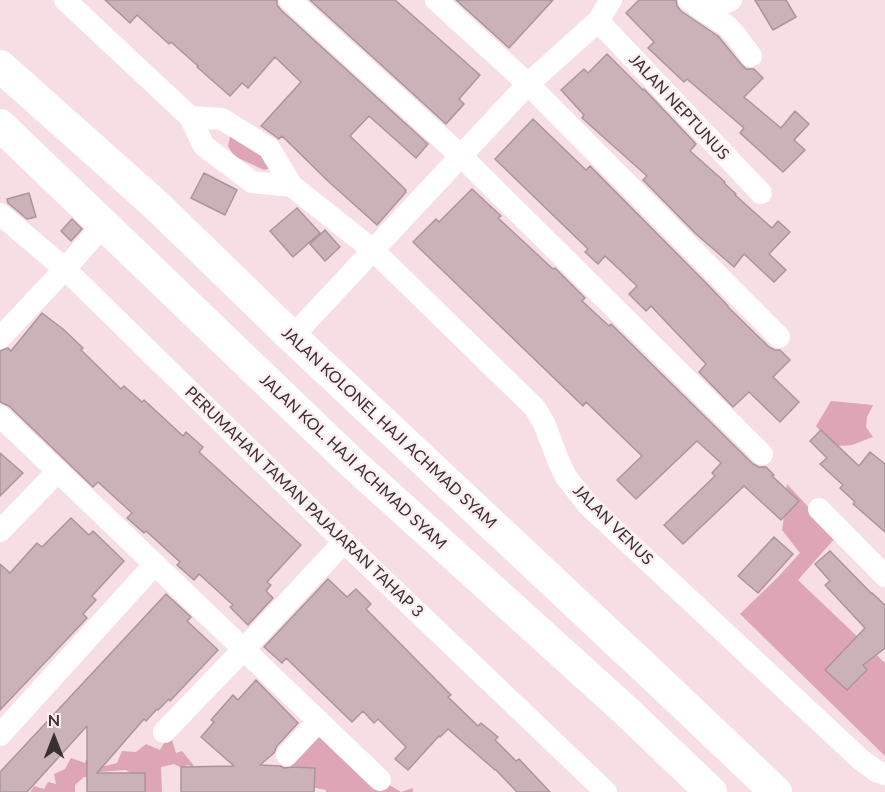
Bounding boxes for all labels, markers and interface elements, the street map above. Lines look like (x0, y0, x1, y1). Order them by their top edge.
street label: JALAN NEPTUNUS (625, 50, 733, 164)
street label: JALAN KOLONEL HAJI ACHMAD SYAM (278, 323, 500, 533)
street label: JALAN KOL. HAJI ACHMAD SYAM (256, 370, 450, 554)
street label: PERUMAHAN TAMAN PAJAJARAN TAHAP 3 (181, 383, 427, 621)
street label: JALAN VENUS (569, 481, 657, 569)
north arrow (24, 708, 84, 768)
text: N (48, 710, 60, 729)

